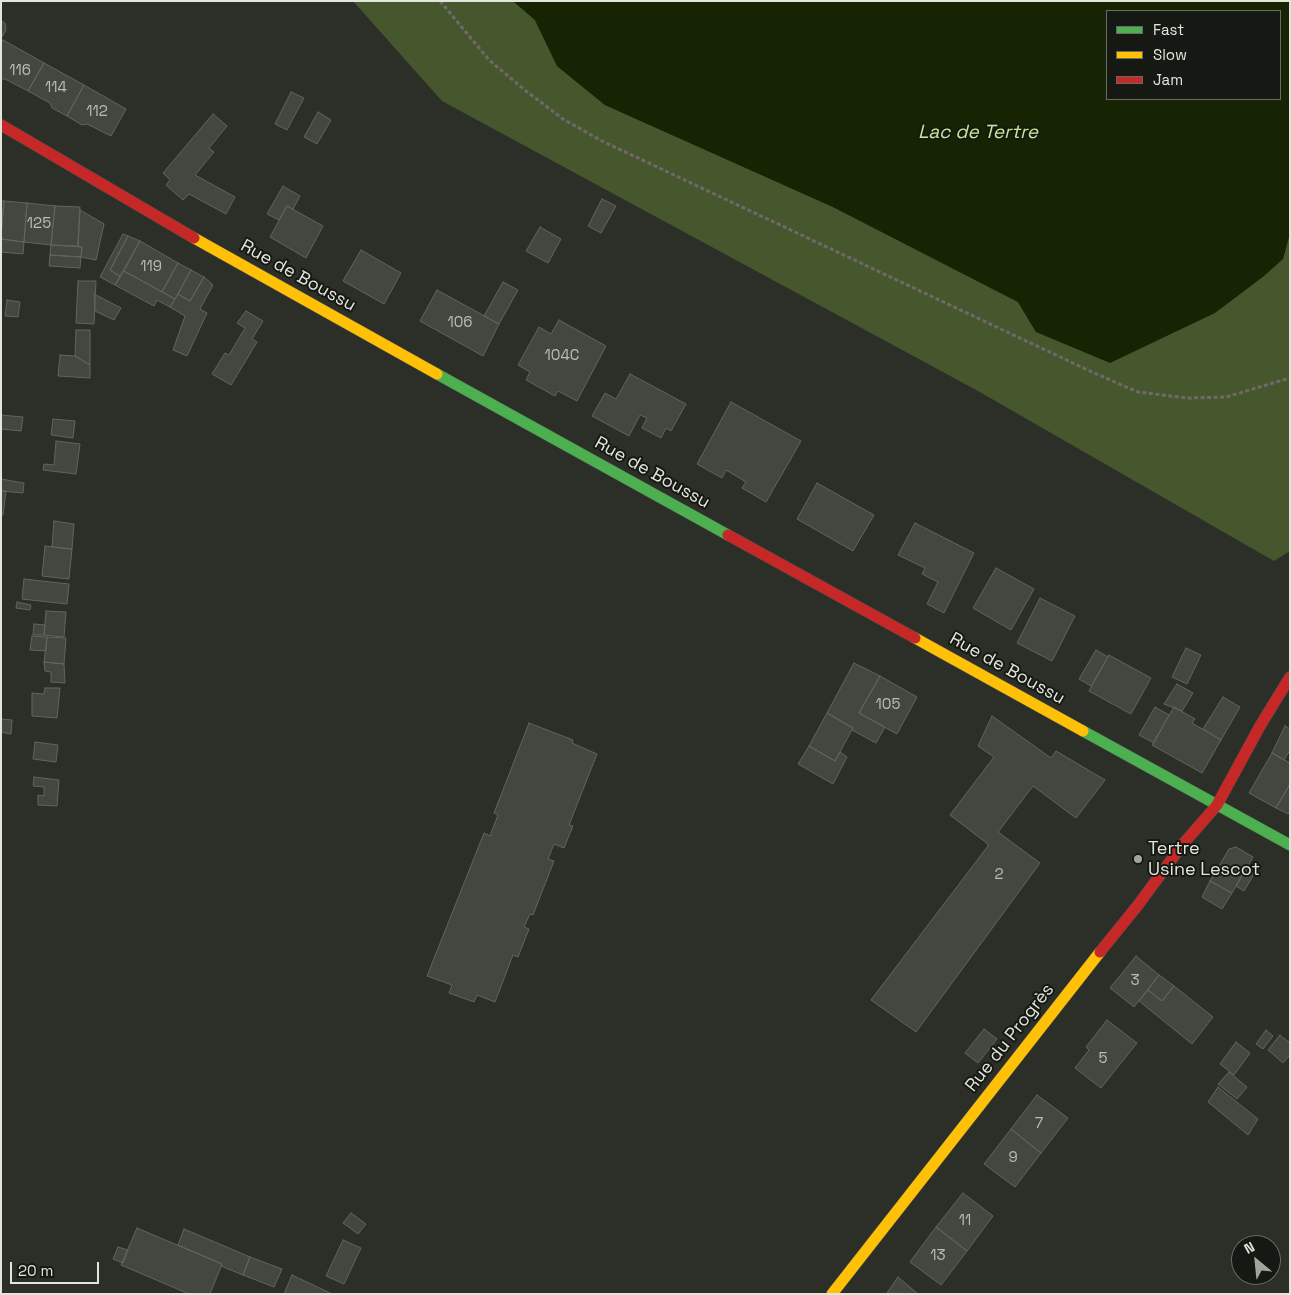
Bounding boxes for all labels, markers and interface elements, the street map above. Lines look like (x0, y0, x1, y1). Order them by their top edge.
legend (1106, 10, 1281, 100)
text: Fast (1153, 20, 1184, 39)
text: Slow (1153, 45, 1187, 64)
house number: 116 (9, 62, 31, 80)
text: Jam (1153, 70, 1183, 89)
house number: 114 (45, 79, 67, 97)
house number: 112 (86, 103, 108, 121)
water label: Lac de Tertre (918, 122, 1038, 144)
house number: 125 (27, 215, 51, 233)
street label: Rue de Boussu (237, 235, 359, 317)
house number: 119 (140, 258, 162, 276)
house number: 106 (447, 314, 473, 332)
house number: 104C (545, 347, 579, 365)
street label: Rue de Boussu (591, 432, 713, 514)
street label: Rue de Boussu (946, 628, 1068, 710)
house number: 105 (876, 696, 900, 714)
place label: Tertre Usine Lescot (1148, 838, 1260, 881)
marker: Tertre Usine Lescot (1132, 853, 1144, 865)
house number: 2 (994, 866, 1004, 884)
house number: 3 (1130, 972, 1140, 990)
street label: Rue du Progrès (961, 980, 1059, 1096)
house number: 5 (1099, 1050, 1107, 1068)
house number: 7 (1035, 1115, 1043, 1133)
house number: 9 (1008, 1149, 1018, 1167)
house number: 11 (959, 1212, 971, 1230)
north arrow (1231, 1235, 1281, 1285)
text: N (1241, 1237, 1258, 1258)
house number: 13 (930, 1247, 946, 1265)
scale bar (12, 1252, 101, 1284)
text: 20 m (18, 1261, 53, 1280)

